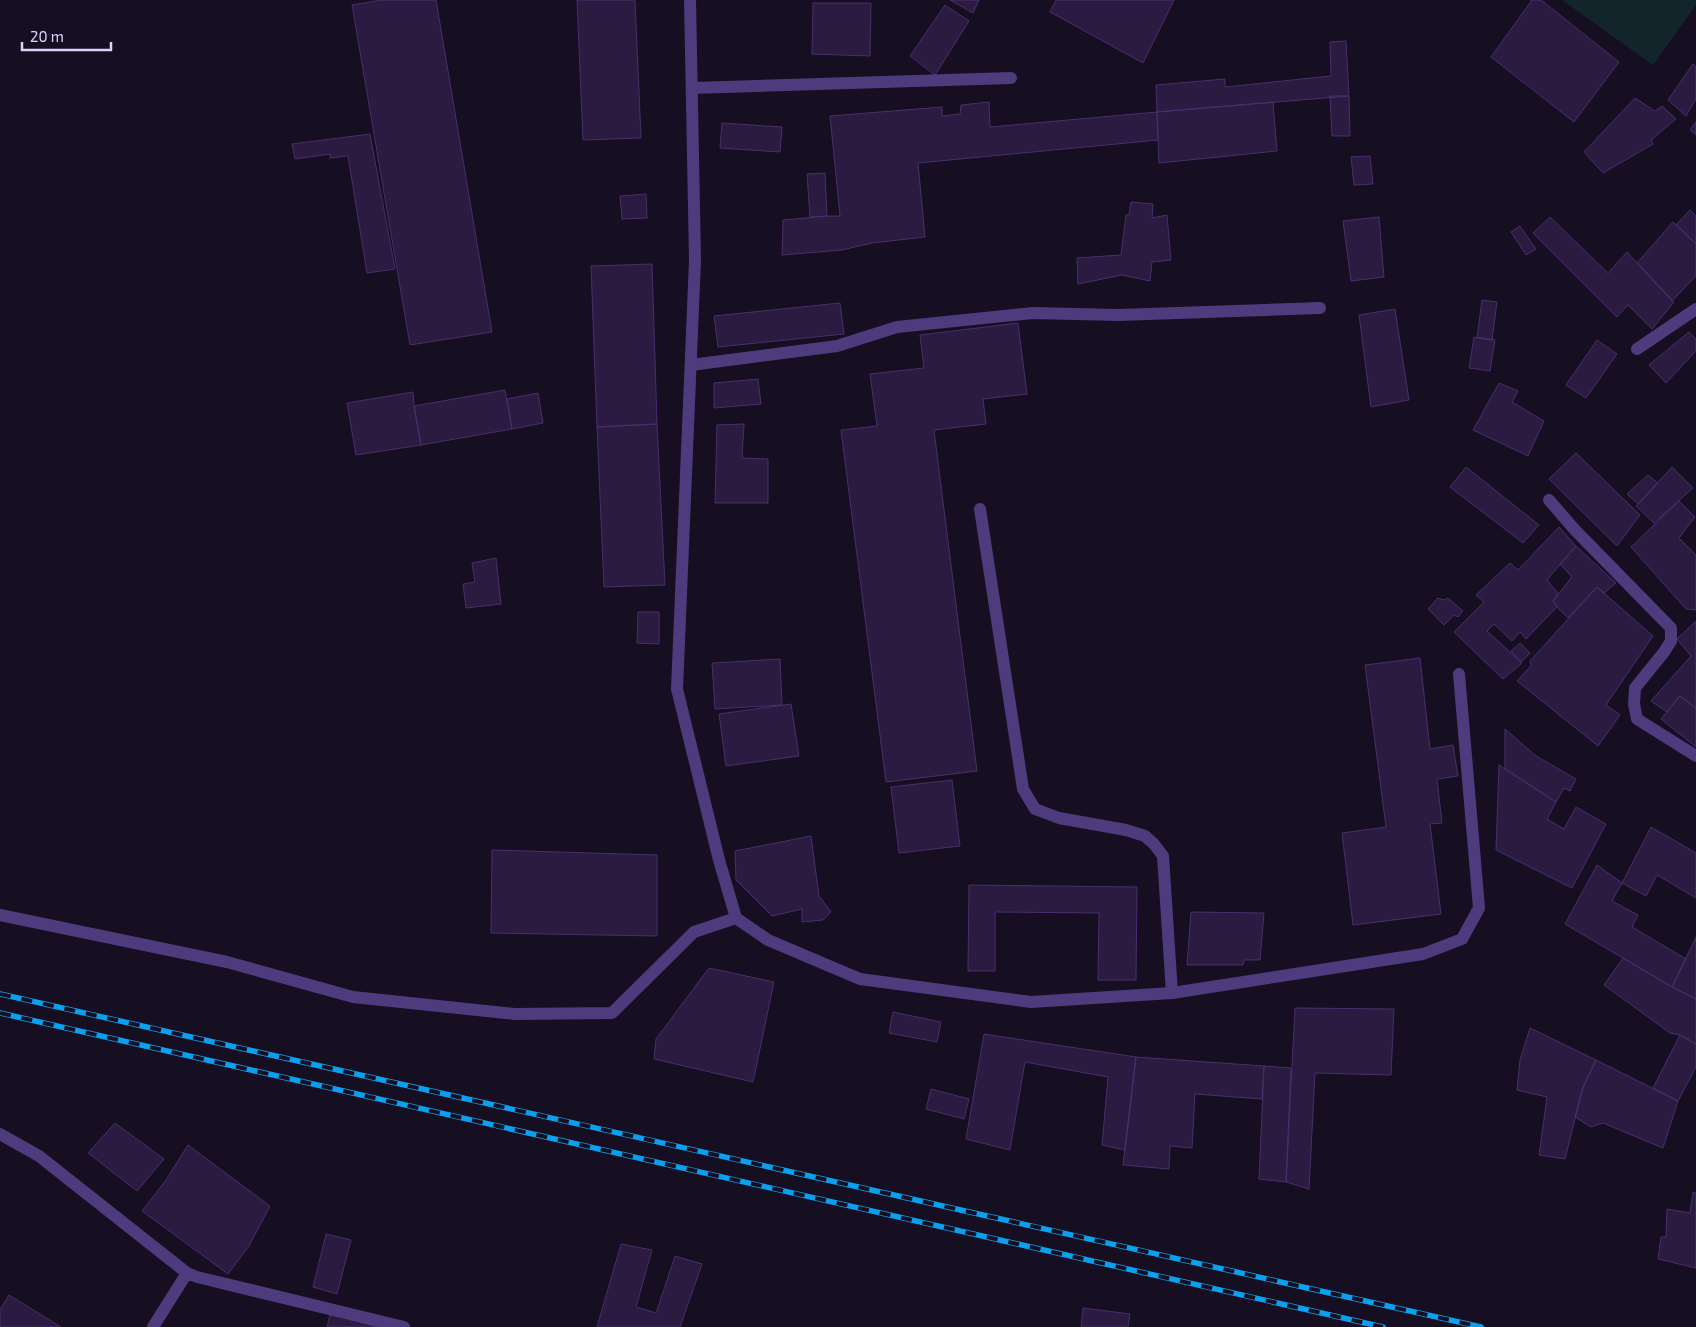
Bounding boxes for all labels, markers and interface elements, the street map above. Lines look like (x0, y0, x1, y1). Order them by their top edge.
scale bar (22, 20, 111, 52)
text: 20 m (30, 27, 64, 45)

